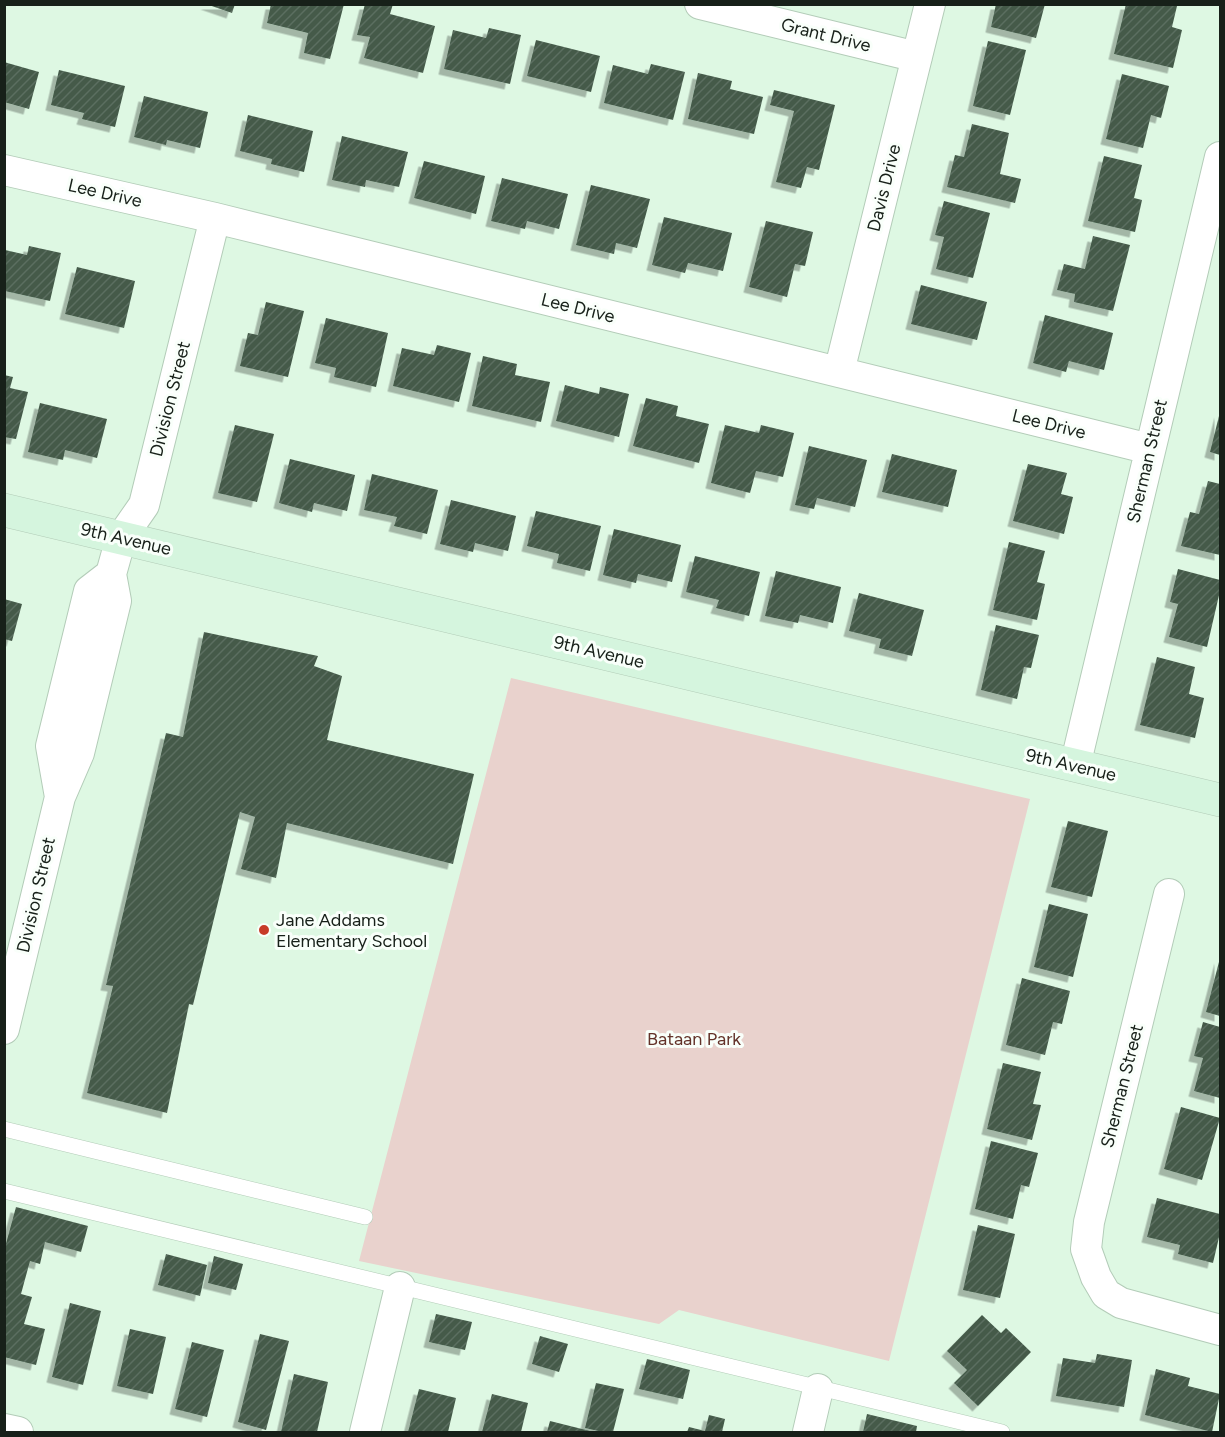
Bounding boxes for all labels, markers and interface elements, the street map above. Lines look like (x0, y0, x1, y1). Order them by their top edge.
street label: Grant Drive (779, 13, 873, 57)
street label: Davis Drive (863, 142, 906, 234)
street label: Lee Drive (66, 174, 144, 212)
street label: Lee Drive (539, 288, 617, 328)
street label: Division Street (145, 339, 195, 459)
street label: Sherman Street (1122, 397, 1172, 525)
street label: Lee Drive (1010, 404, 1088, 444)
street label: 9th Avenue (79, 518, 174, 560)
street label: 9th Avenue (552, 631, 647, 673)
street label: 9th Avenue (1024, 744, 1119, 786)
street label: Division Street (12, 835, 60, 955)
place label: Jane Addams Elementary School (276, 909, 427, 952)
marker: Jane Addams Elementary School (257, 923, 271, 937)
street label: Sherman Street (1096, 1022, 1148, 1150)
park label: Bataan Park (647, 1028, 741, 1050)

